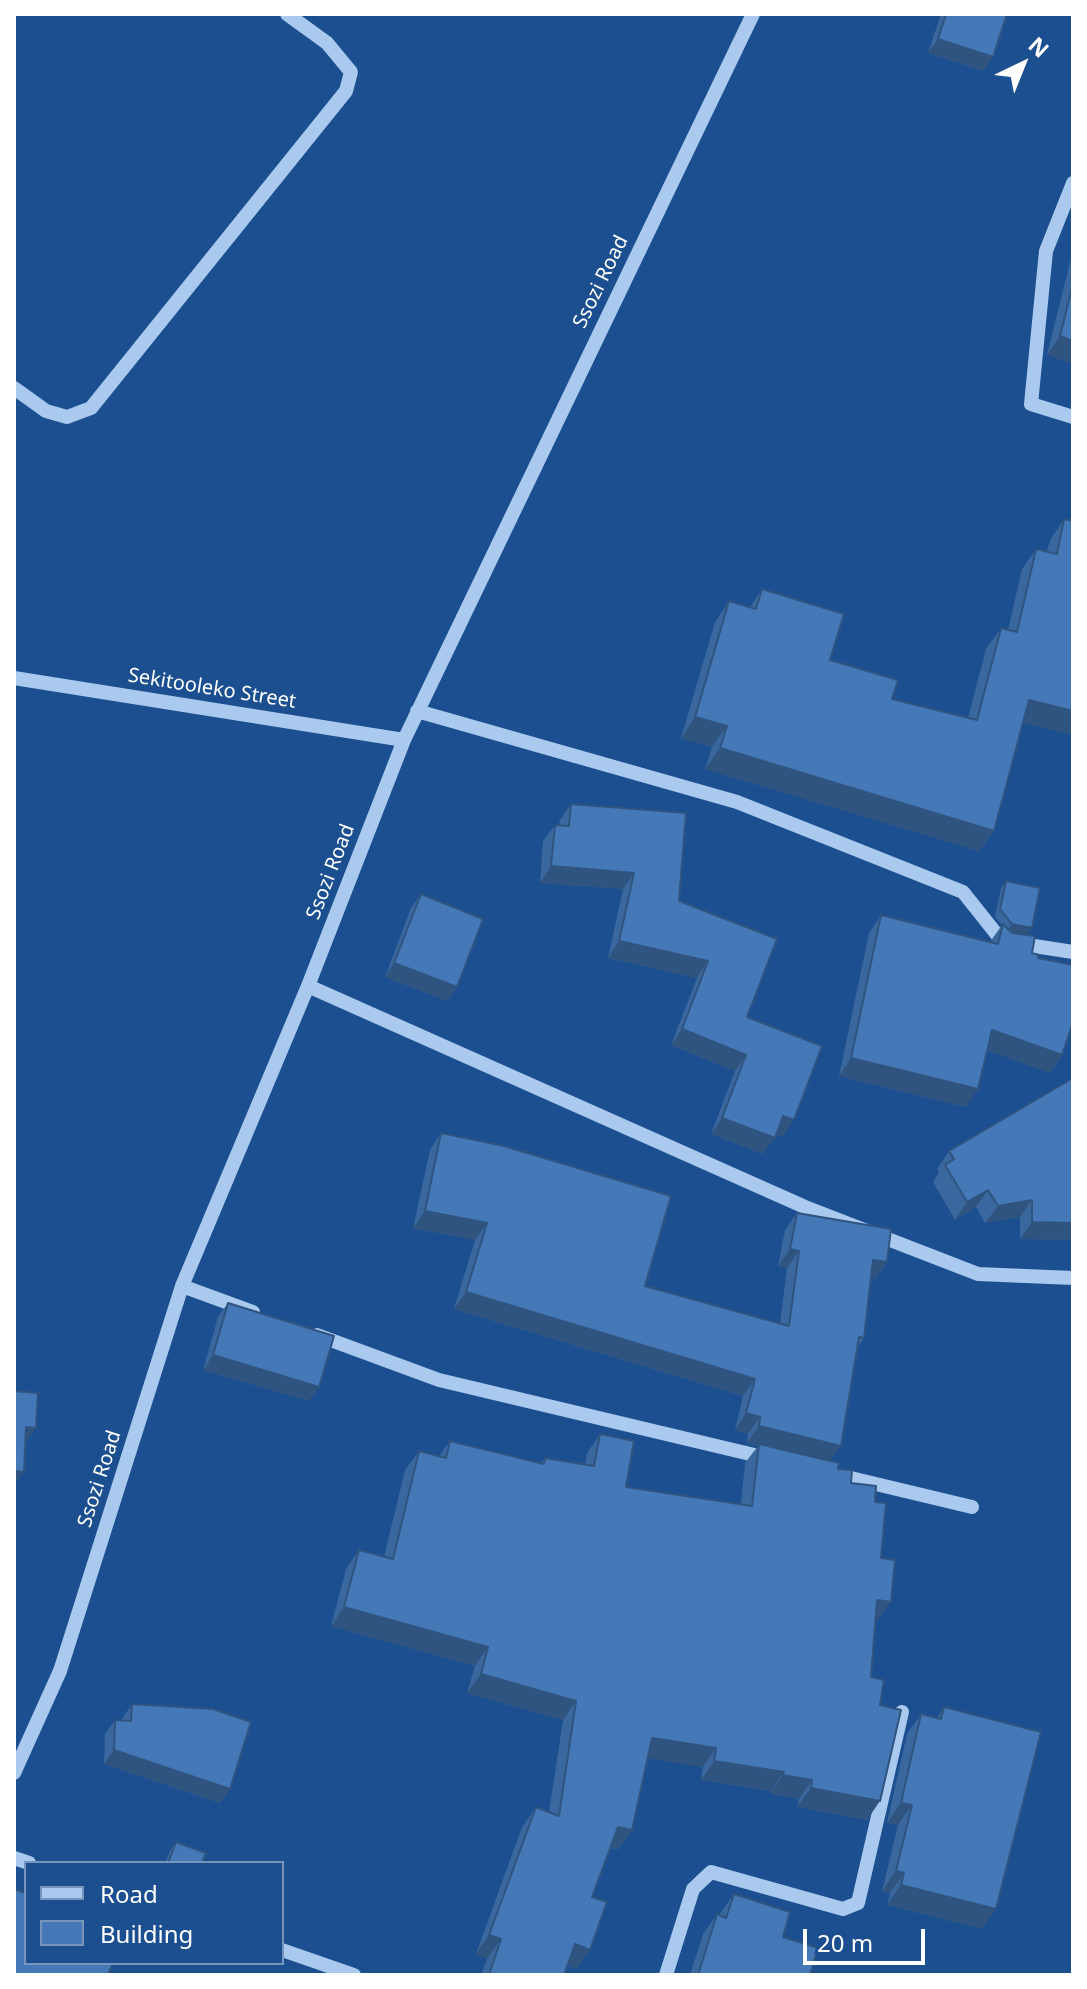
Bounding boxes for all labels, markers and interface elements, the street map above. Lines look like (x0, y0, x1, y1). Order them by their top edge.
north arrow (983, 24, 1063, 104)
text: N (1023, 29, 1056, 64)
street label: Ssozi Road (568, 232, 634, 332)
street label: Sekitooleko Street (126, 664, 298, 714)
street label: Ssozi Road (302, 821, 360, 923)
street label: Ssozi Road (73, 1428, 127, 1530)
legend (24, 1861, 284, 1965)
text: Road (100, 1877, 158, 1910)
scale bar (807, 1913, 929, 1963)
text: Building (100, 1917, 193, 1950)
text: 20 m (817, 1926, 873, 1959)

